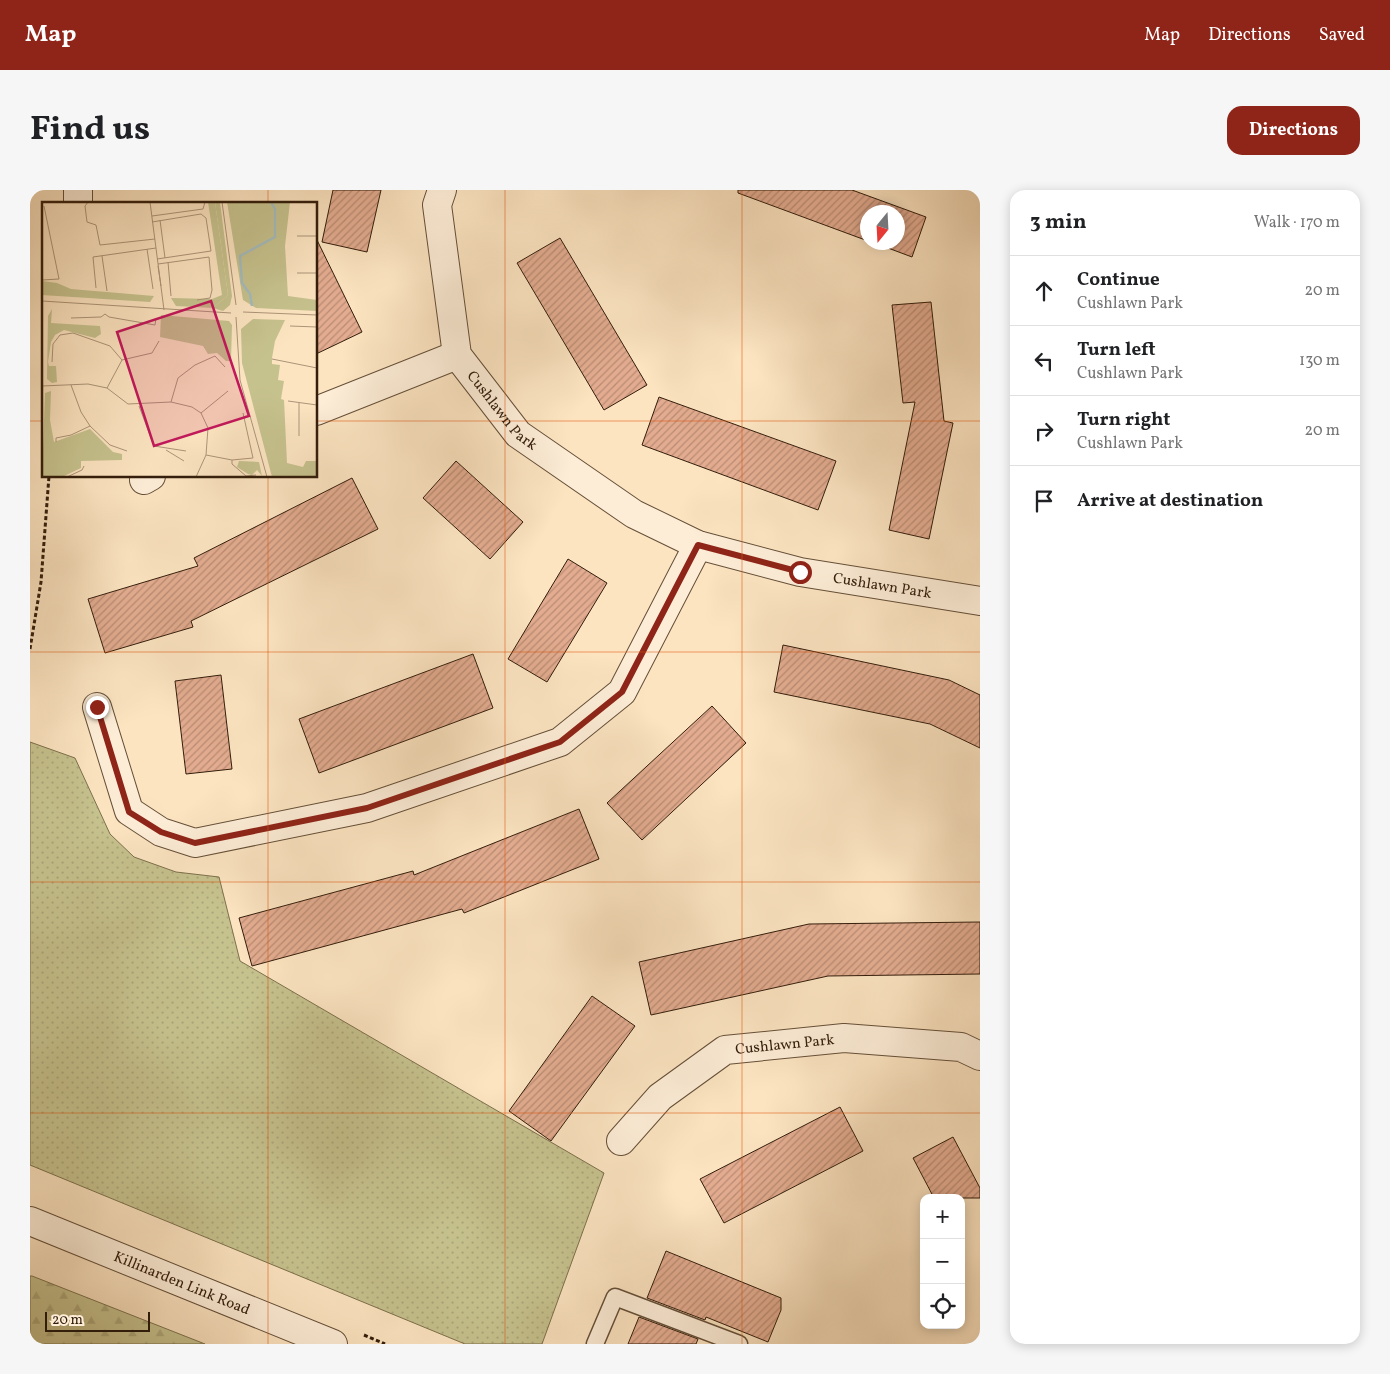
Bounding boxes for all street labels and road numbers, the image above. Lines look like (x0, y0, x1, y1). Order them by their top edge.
street label: Cushlawn Park (461, 367, 541, 456)
street label: Cushlawn Park (831, 568, 933, 605)
street label: Cushlawn Park (734, 1030, 835, 1061)
street label: Killinarden Link Road (110, 1247, 253, 1321)

